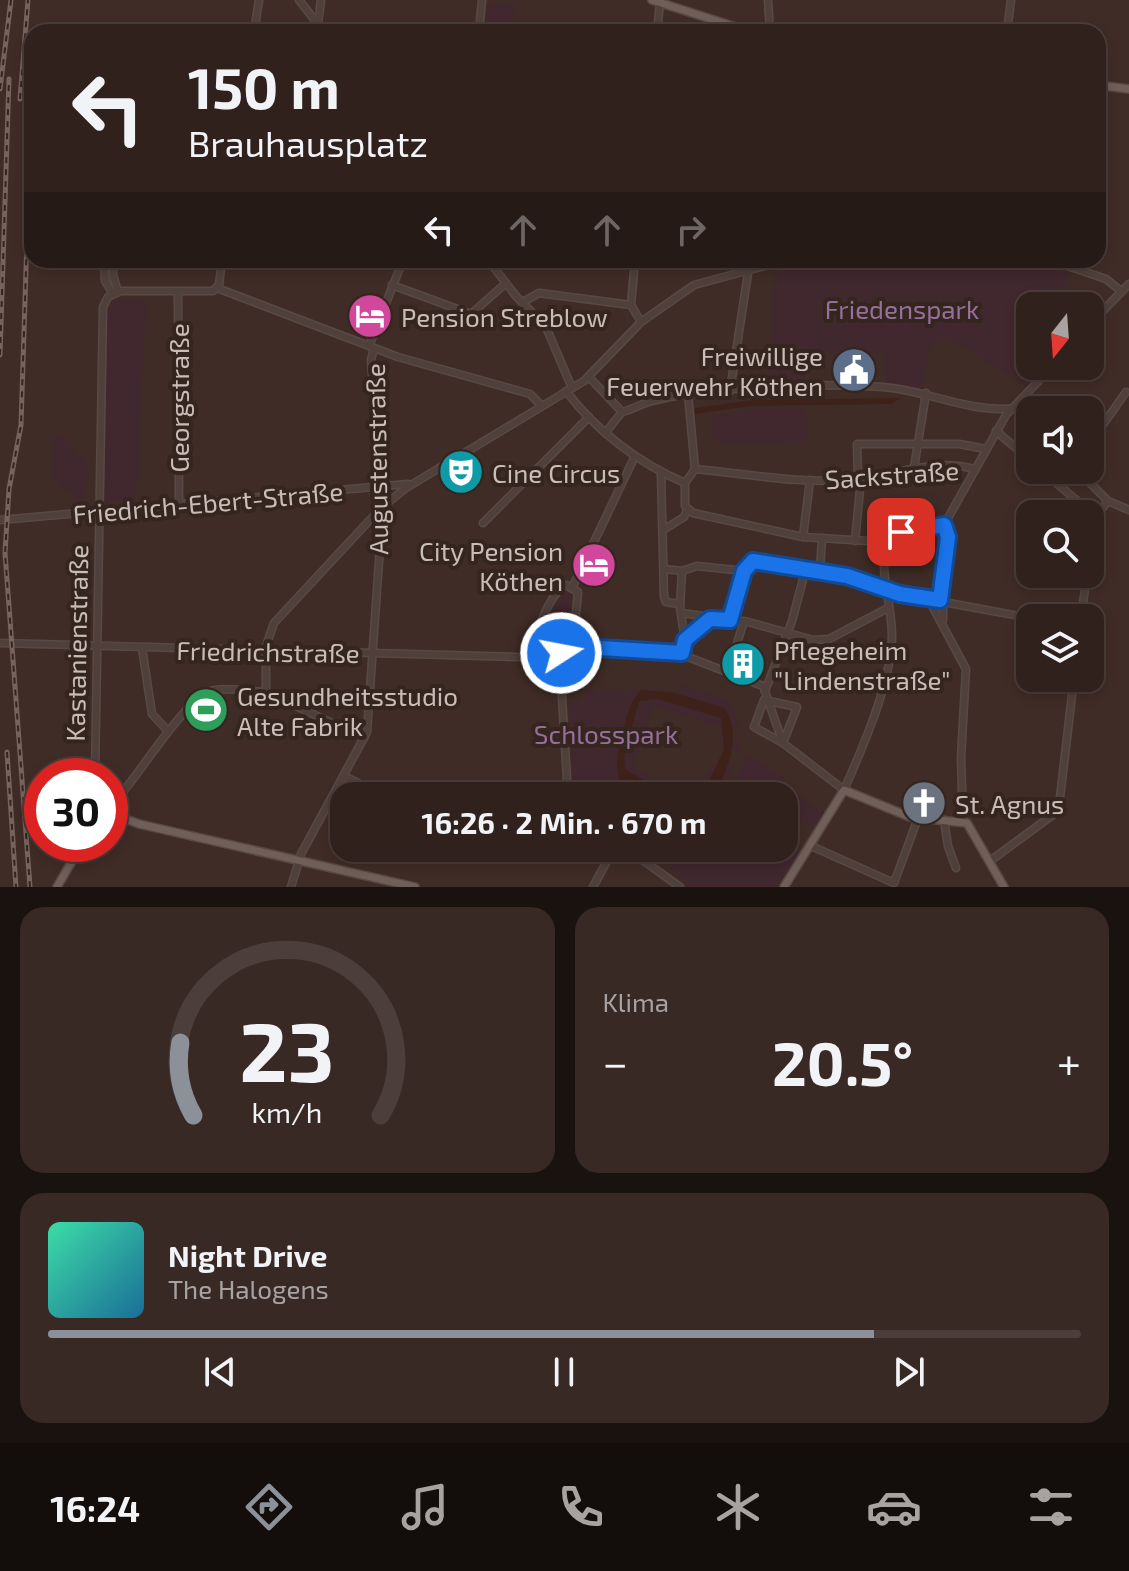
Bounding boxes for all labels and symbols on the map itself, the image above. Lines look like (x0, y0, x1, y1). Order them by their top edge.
hotel icon: Pension Streblow (346, 292, 394, 340)
north arrow (1016, 292, 1104, 380)
park label: Friedenspark (825, 293, 979, 324)
place label: Pension Streblow (401, 301, 608, 332)
street label: Georgstraße (163, 323, 194, 473)
place label: Freiwillige Feuerwehr Köthen (606, 340, 823, 401)
public building icon: Freiwillige Feuerwehr Köthen (830, 346, 878, 394)
street label: Augustenstraße (359, 363, 393, 555)
theatre icon: Cine Circus (437, 448, 485, 496)
street label: Sackstraße (824, 454, 960, 494)
place label: Cine Circus (492, 457, 620, 488)
street label: Friedrich-Ebert-Straße (72, 475, 344, 529)
pin (867, 498, 935, 566)
place label: City Pension Köthen (419, 535, 563, 596)
hotel icon: City Pension Köthen (570, 541, 618, 589)
street label: Kastanienstraße (59, 544, 93, 742)
position arrow (519, 611, 603, 695)
street label: Friedrichstraße (176, 634, 360, 668)
place label: Pflegeheim "Lindenstraße" (774, 634, 950, 695)
building icon: Pflegeheim "Lindenstraße" (719, 640, 767, 688)
place label: Gesundheitsstudio Alte Fabrik (237, 680, 458, 741)
sports icon: Gesundheitsstudio Alte Fabrik (182, 686, 230, 734)
park label: Schlosspark (534, 718, 678, 749)
speed limit sign: 30 (24, 758, 128, 862)
church icon: St. Agnus (900, 779, 948, 827)
place label: St. Agnus (955, 788, 1064, 819)

